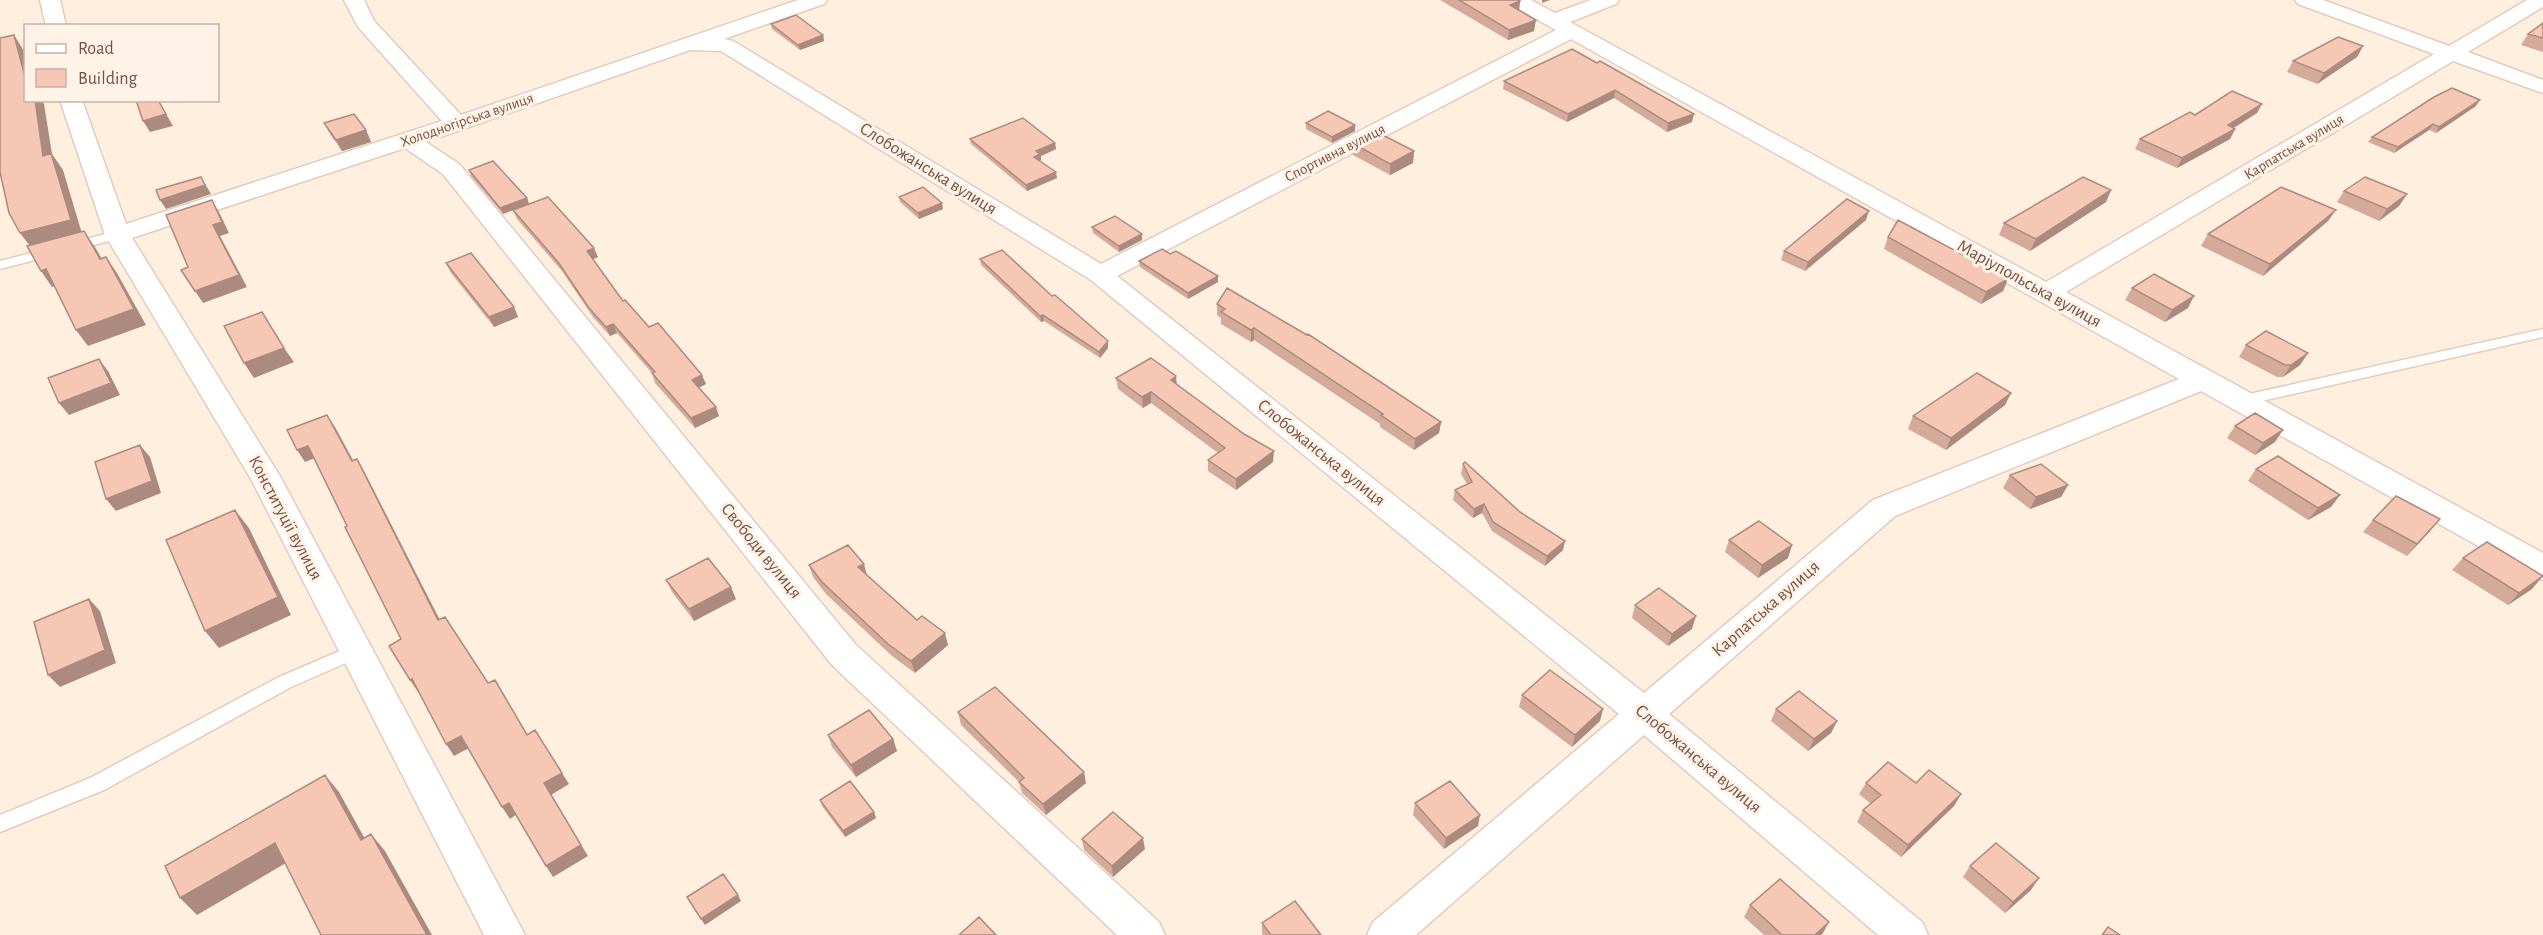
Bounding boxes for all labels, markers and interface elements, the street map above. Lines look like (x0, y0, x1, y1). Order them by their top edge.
legend (24, 24, 219, 102)
text: Road (78, 40, 114, 58)
text: Building (78, 70, 138, 88)
street label: Холодногірська вулиця (399, 90, 535, 150)
street label: Карпатська вулиця (2242, 111, 2346, 183)
street label: Слобожанська вулиця (856, 119, 1000, 219)
street label: Спортивна вулиця (1282, 121, 1388, 185)
street label: Маріупольська вулиця (1954, 237, 2104, 331)
street label: Слобожанська вулиця (1254, 395, 1389, 510)
street label: Конституції вулиця (245, 453, 325, 583)
street label: Свободи вулиця (717, 499, 806, 602)
street label: Карпатська вулиця (1709, 558, 1823, 660)
street label: Слобожанська вулиця (1632, 700, 1765, 817)

